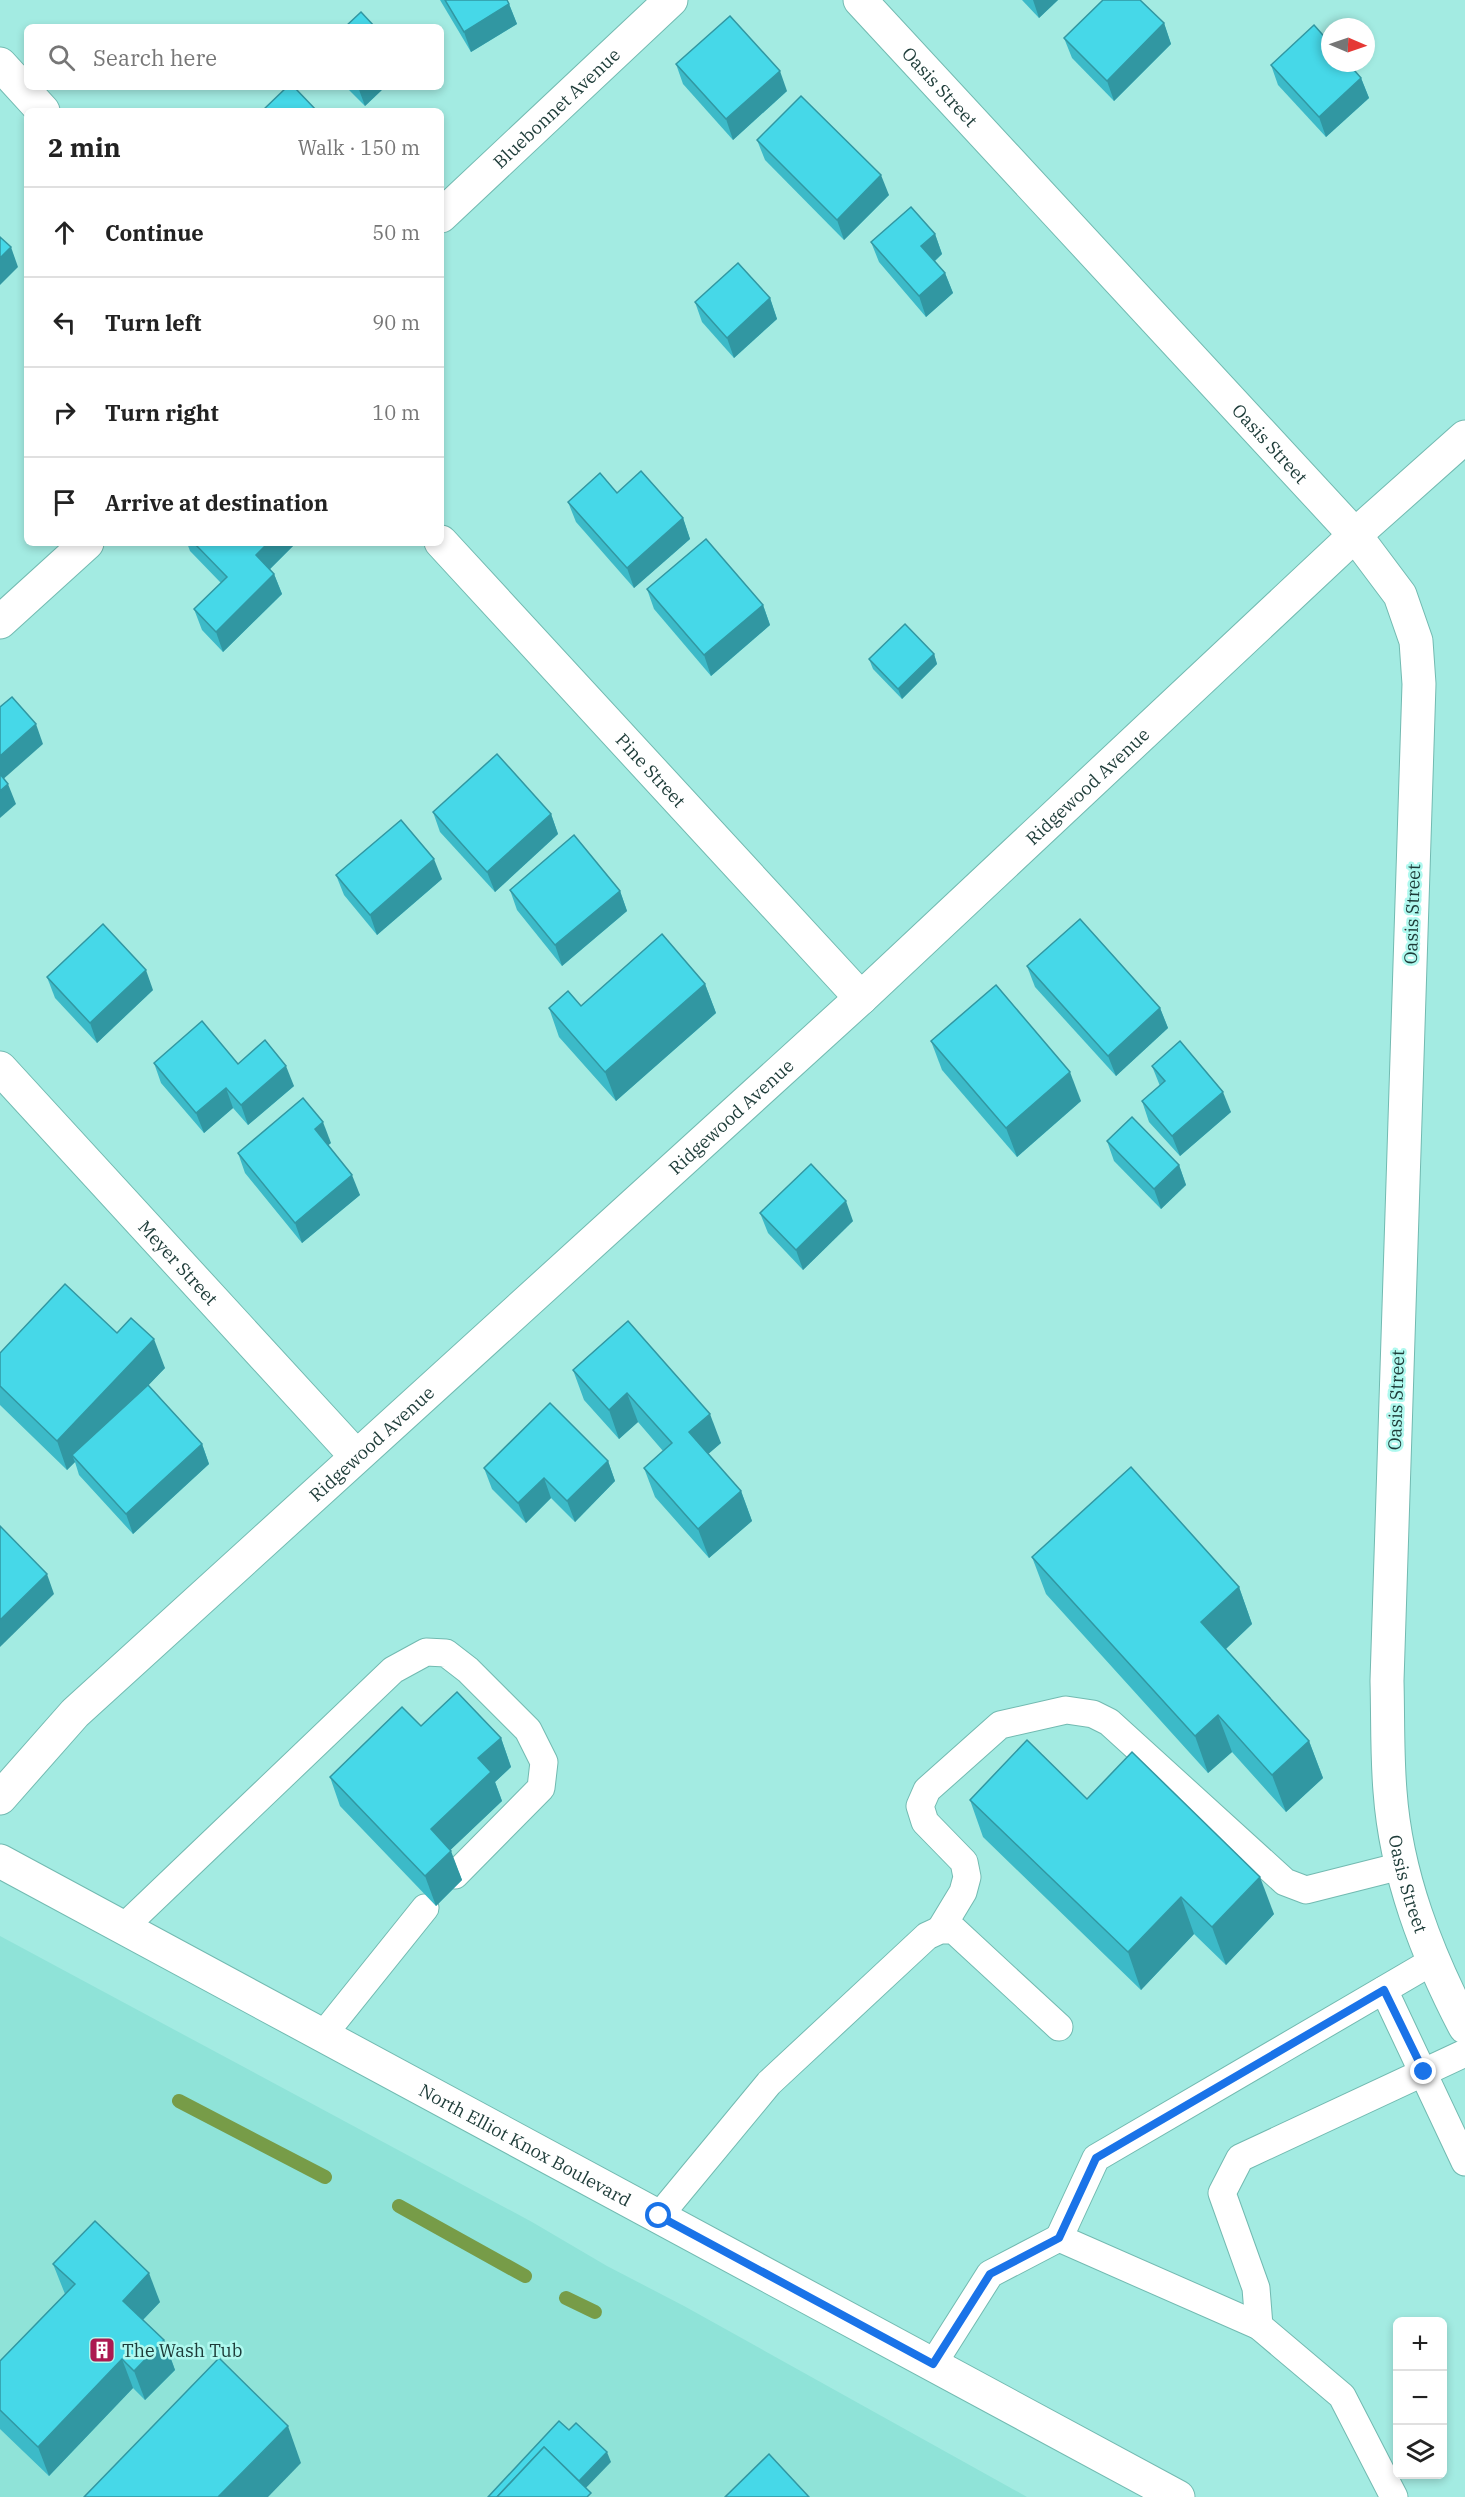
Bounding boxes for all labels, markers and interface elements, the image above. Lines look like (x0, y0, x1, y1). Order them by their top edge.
north arrow (1321, 18, 1375, 72)
search box (24, 24, 444, 90)
icon: search (45, 41, 78, 74)
street label: Oasis Street (897, 42, 983, 131)
text: Search here (93, 43, 217, 72)
street label: Bluebonnet Avenue (488, 43, 625, 173)
text: 2 min (48, 130, 121, 164)
text: Walk · 150 m (298, 134, 420, 161)
icon: ahead (48, 216, 81, 249)
text: Continue (105, 218, 204, 247)
text: 50 m (372, 219, 420, 246)
icon: left (48, 306, 81, 339)
text: Turn left (105, 308, 201, 337)
text: 90 m (372, 309, 420, 336)
icon: right (48, 396, 81, 429)
text: Turn right (105, 398, 219, 427)
text: 10 m (372, 399, 420, 426)
street label: Oasis Street (1228, 399, 1313, 488)
icon: arrive (48, 486, 81, 519)
text: Arrive at destination (105, 488, 328, 517)
street label: Ridgewood Avenue (1021, 722, 1154, 849)
street label: Pine Street (611, 728, 691, 812)
street label: Oasis Street (1399, 863, 1425, 965)
street label: Ridgewood Avenue (664, 1054, 798, 1179)
street label: Meyer Street (134, 1215, 223, 1310)
street label: Oasis Street (1383, 1349, 1409, 1451)
street label: Ridgewood Avenue (304, 1381, 439, 1506)
street label: Oasis Street (1384, 1833, 1433, 1936)
route end (1410, 2058, 1436, 2084)
street label: North Elliot Knox Boulevard (415, 2078, 635, 2211)
route start (645, 2202, 671, 2228)
map controls (1393, 2317, 1447, 2479)
button: + (1393, 2317, 1447, 2371)
building icon: The Wash Tub (87, 2335, 117, 2365)
place label: The Wash Tub (122, 2339, 242, 2362)
button: − (1393, 2371, 1447, 2425)
button: layers (1393, 2425, 1447, 2479)

